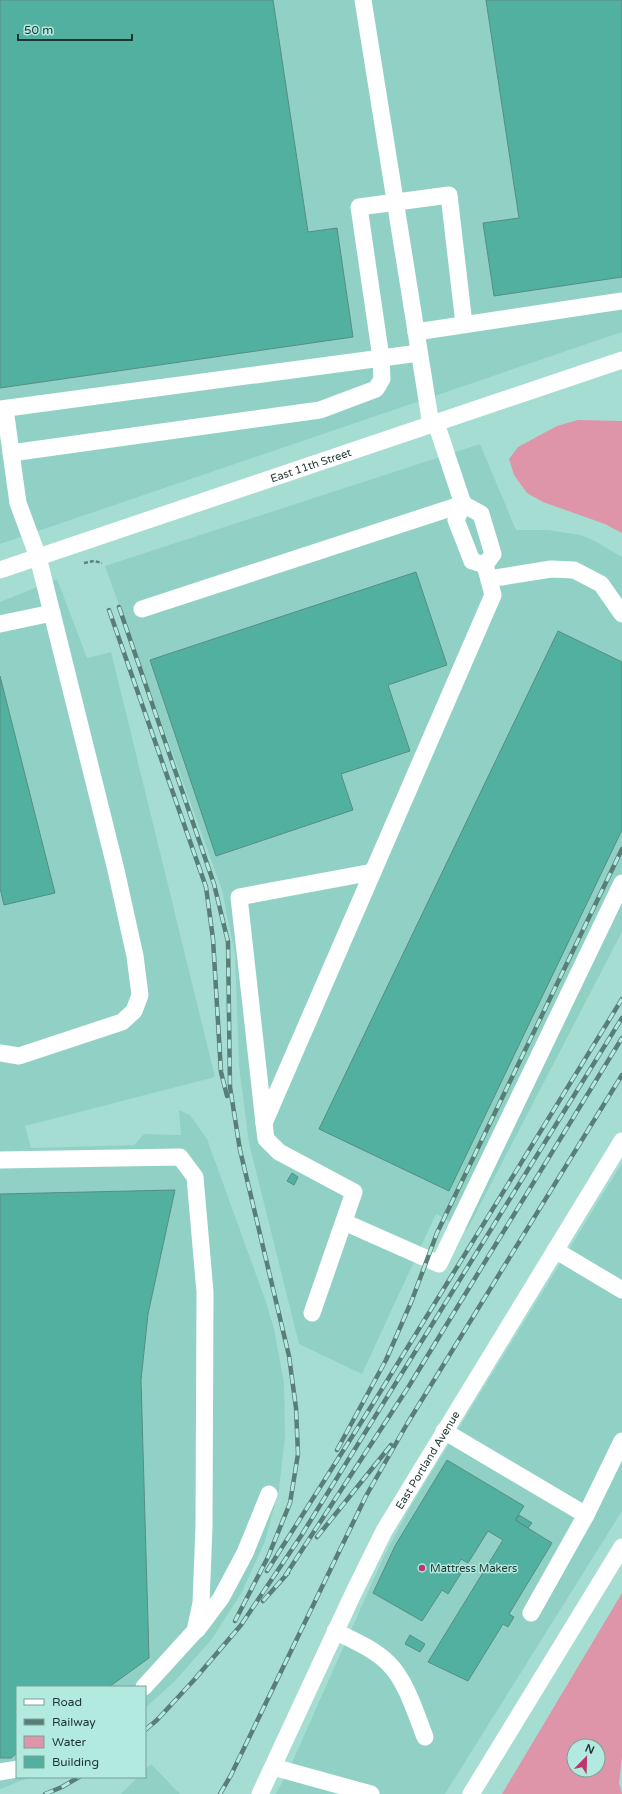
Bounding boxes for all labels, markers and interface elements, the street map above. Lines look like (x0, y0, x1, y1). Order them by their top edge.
scale bar (18, 16, 132, 42)
text: 50 m (24, 23, 53, 37)
street label: East 11th Street (269, 445, 353, 485)
street label: East Portland Avenue (392, 1408, 462, 1511)
place label: Mattress Makers (430, 1562, 517, 1575)
marker: Mattress Makers (417, 1563, 427, 1573)
legend (16, 1686, 146, 1778)
text: Road (52, 1695, 82, 1709)
text: Railway (52, 1715, 96, 1729)
text: Water (52, 1735, 87, 1749)
north arrow (566, 1738, 606, 1778)
text: N (583, 1742, 596, 1757)
text: Building (52, 1755, 99, 1769)

